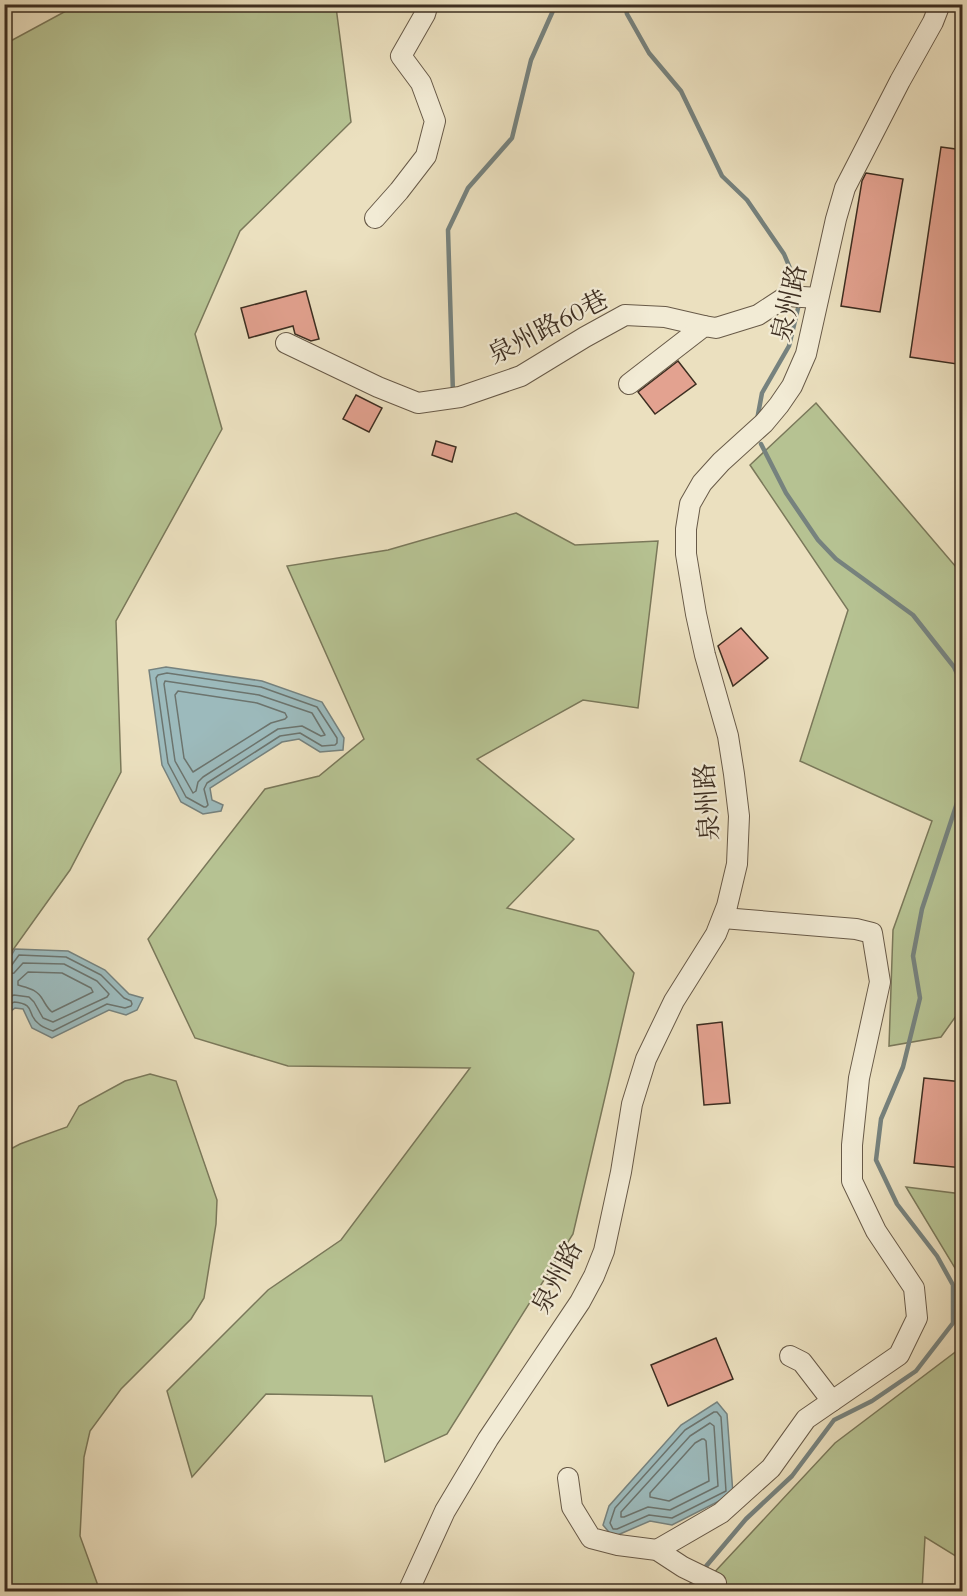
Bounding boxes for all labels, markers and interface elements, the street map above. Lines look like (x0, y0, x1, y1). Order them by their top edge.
street label: 泉州路 (763, 261, 815, 345)
street label: 泉州路60巷 (482, 282, 614, 372)
street label: 泉州路 (687, 762, 727, 842)
street label: 泉州路 (523, 1234, 591, 1320)

